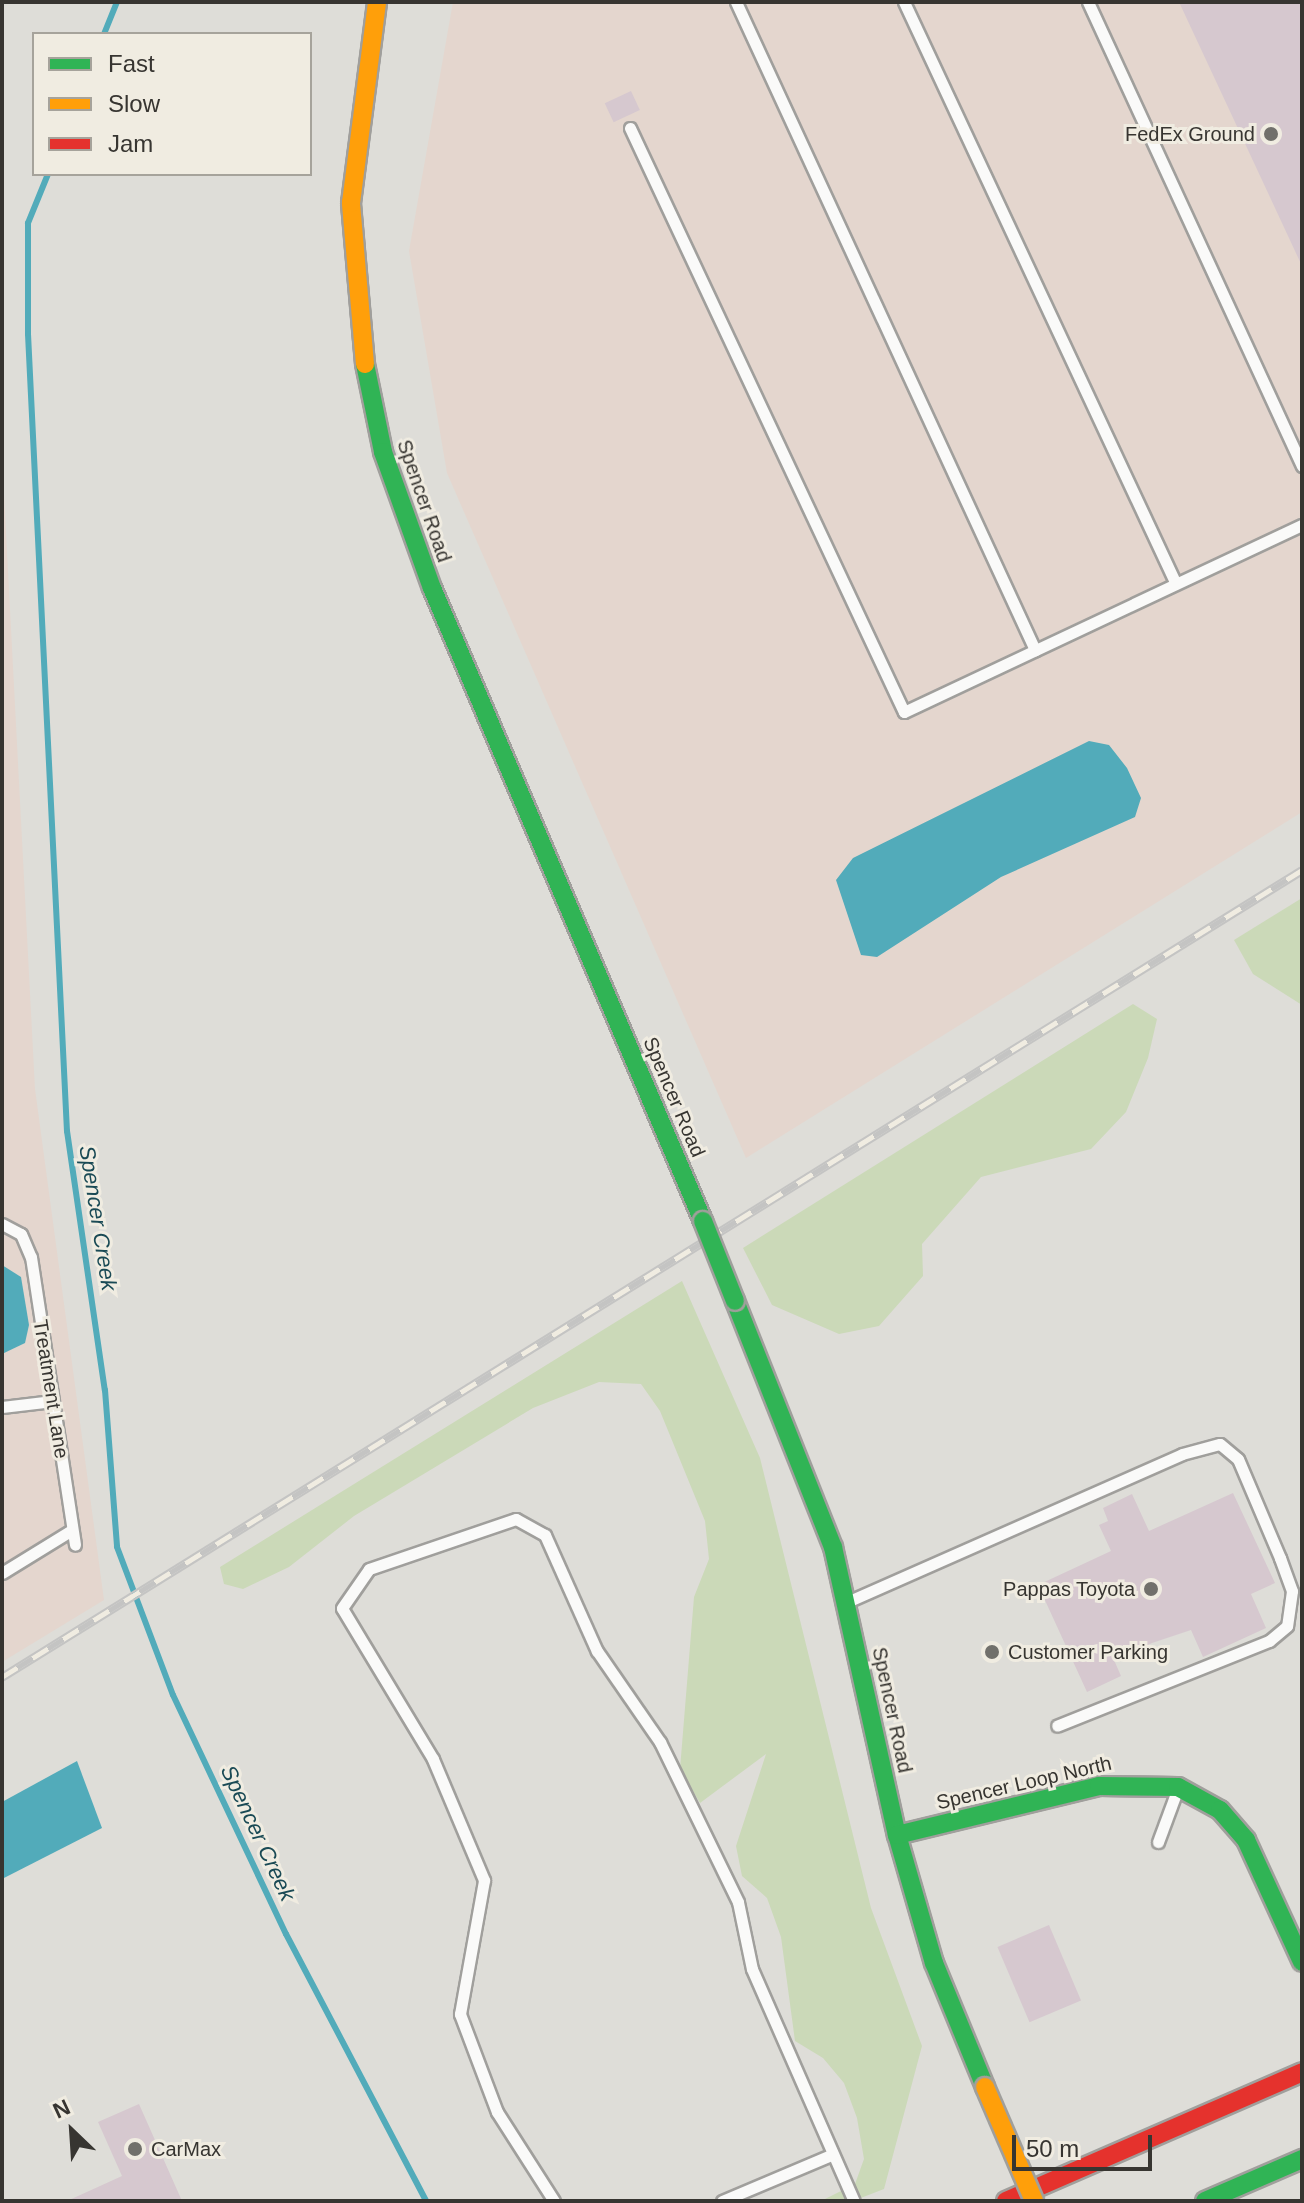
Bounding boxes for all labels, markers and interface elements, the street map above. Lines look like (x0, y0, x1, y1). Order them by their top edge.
legend (32, 32, 312, 176)
text: Fast (108, 50, 155, 77)
text: Slow (108, 90, 160, 117)
place label: FedEx Ground (1125, 122, 1255, 146)
marker: FedEx Ground (1262, 125, 1280, 143)
text: Jam (108, 130, 153, 157)
street label: Spencer Road (392, 437, 456, 565)
street label: Spencer Road (638, 1033, 710, 1161)
water label: Spencer Creek (73, 1143, 123, 1293)
street label: Treatment Lane (28, 1318, 74, 1460)
place label: Pappas Toyota (1003, 1577, 1135, 1601)
marker: Pappas Toyota (1142, 1580, 1160, 1598)
place label: Customer Parking (1008, 1640, 1168, 1664)
marker: Customer Parking (983, 1643, 1001, 1661)
street label: Spencer Road (867, 1645, 917, 1775)
street label: Spencer Loop North (934, 1751, 1114, 1815)
water label: Spencer Creek (215, 1761, 301, 1905)
north arrow (32, 2091, 112, 2171)
text: N (49, 2094, 74, 2123)
scale bar (1016, 2119, 1156, 2169)
text: 50 m (1026, 2135, 1079, 2162)
place label: CarMax (151, 2137, 221, 2161)
marker: CarMax (126, 2140, 144, 2158)

